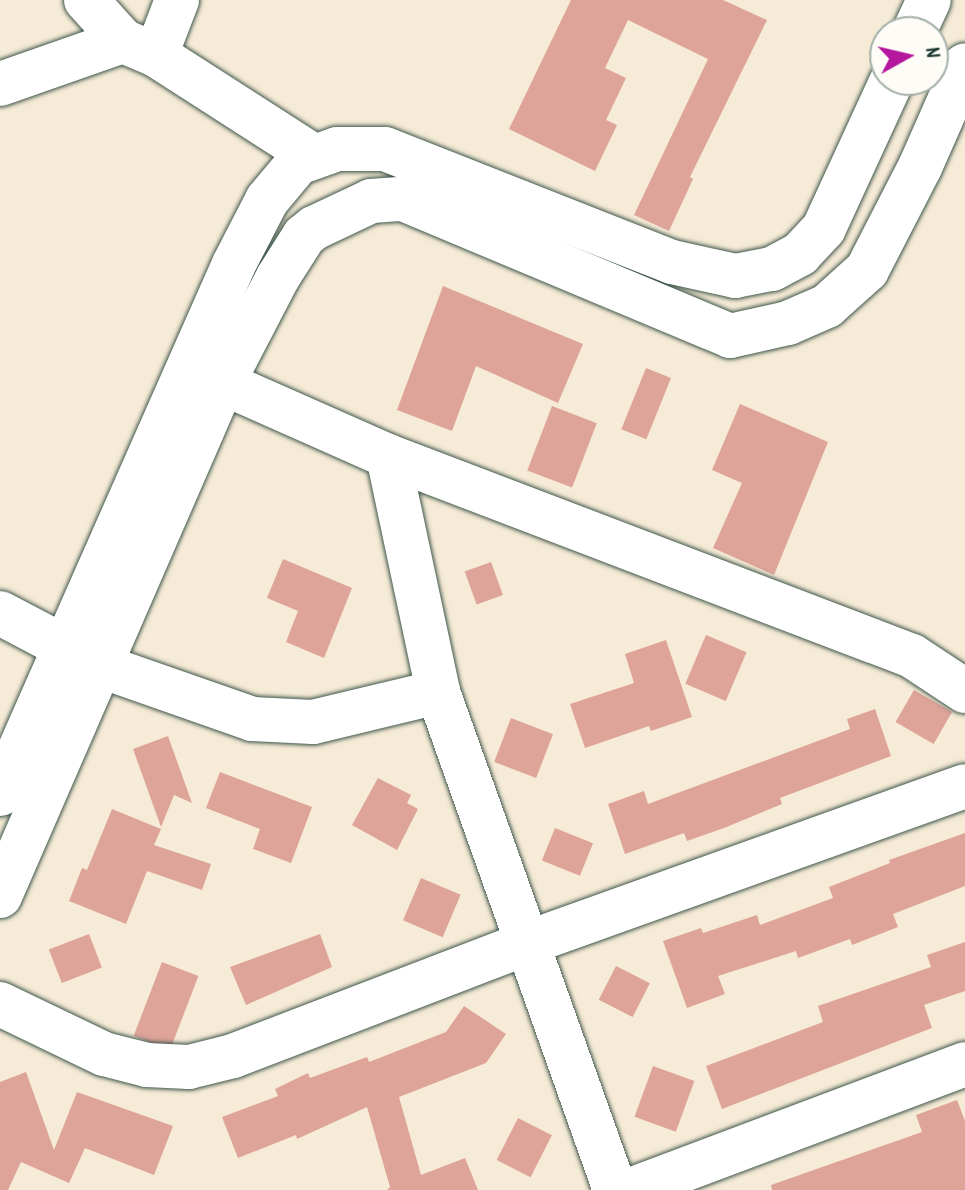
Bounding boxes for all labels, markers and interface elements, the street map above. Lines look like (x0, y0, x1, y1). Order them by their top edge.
north arrow (869, 16, 949, 96)
text: N (915, 45, 947, 60)

